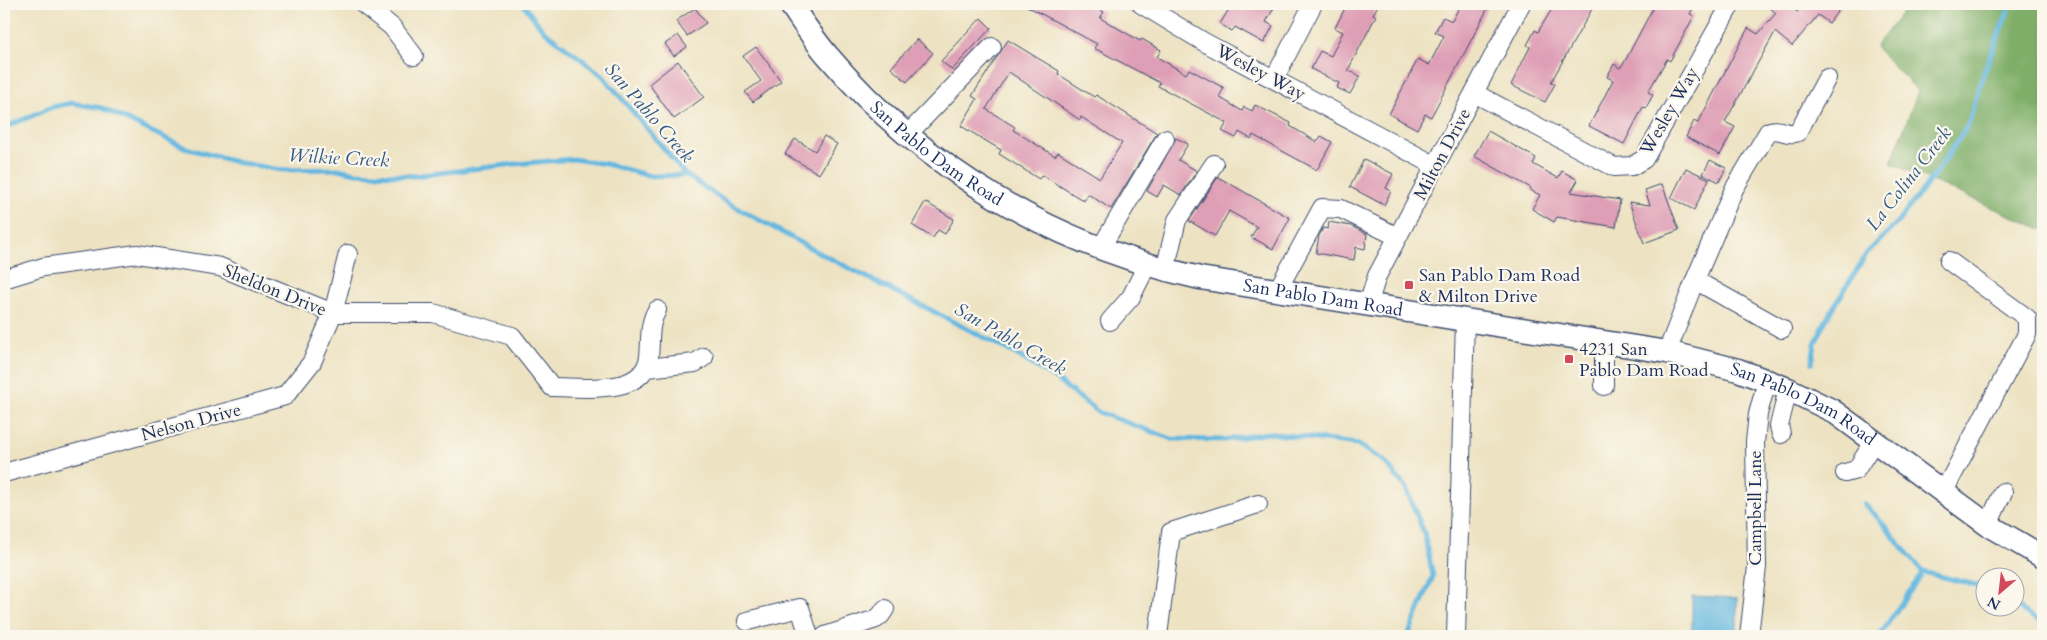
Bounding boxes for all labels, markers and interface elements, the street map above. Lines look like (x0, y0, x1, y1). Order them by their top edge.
street label: Wesley Way (1211, 38, 1310, 107)
water label: San Pablo Creek (598, 57, 700, 169)
street label: Wesley Way (1634, 62, 1705, 161)
street label: San Pablo Dam Road (864, 95, 1008, 212)
street label: Milton Drive (1408, 104, 1477, 205)
water label: La Colina Creek (1860, 121, 1958, 236)
water label: Wilkie Creek (288, 142, 391, 174)
street label: Sheldon Drive (219, 258, 330, 323)
place label: San Pablo Dam Road & Milton Drive (1419, 263, 1581, 309)
street label: San Pablo Dam Road (1241, 273, 1405, 323)
marker: San Pablo Dam Road & Milton Drive (1403, 279, 1415, 291)
water label: San Pablo Creek (950, 296, 1072, 382)
place label: 4231 San Pablo Dam Road (1579, 337, 1709, 383)
marker: 4231 San Pablo Dam Road (1563, 353, 1575, 365)
street label: San Pablo Dam Road (1728, 357, 1881, 452)
street label: Nelson Drive (138, 397, 244, 448)
street label: Campbell Lane (1743, 450, 1768, 566)
north arrow (1974, 568, 2024, 618)
text: N (1984, 592, 2004, 614)

